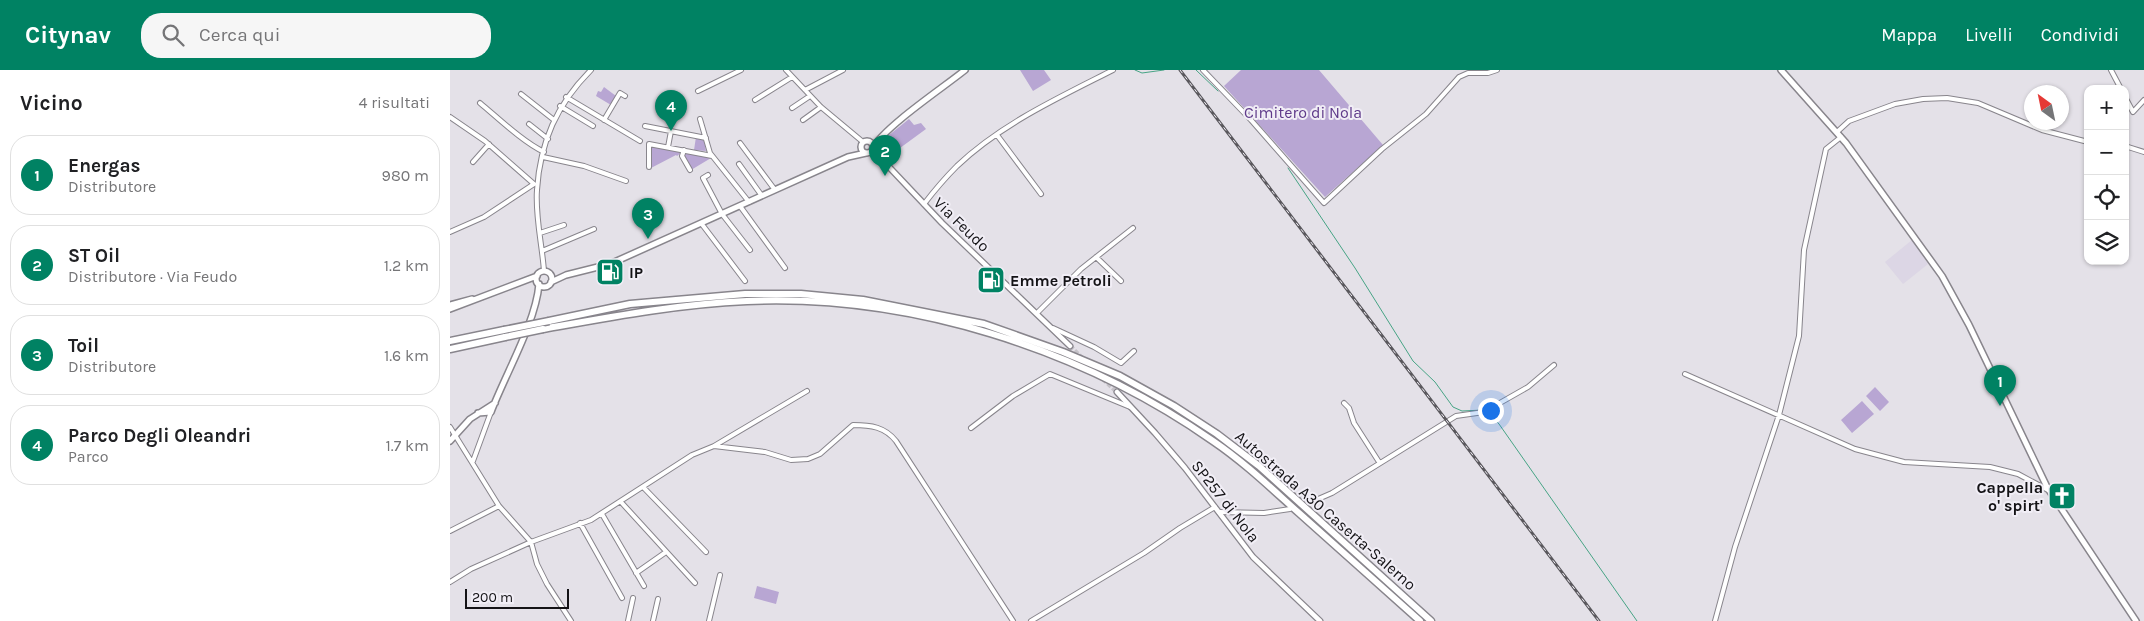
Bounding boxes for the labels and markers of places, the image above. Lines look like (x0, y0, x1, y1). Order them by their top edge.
pin: 4 (655, 90, 687, 131)
pin: 2 (869, 135, 901, 176)
pin: 3 (632, 198, 664, 239)
fuel station icon: IP (595, 257, 625, 287)
place label: IP (629, 263, 643, 282)
fuel station icon: Emme Petroli (976, 265, 1006, 295)
place label: Emme Petroli (1010, 271, 1112, 290)
pin: 1 (1984, 365, 2016, 406)
place label: Cappella o' spirt' (1976, 478, 2043, 515)
church icon: Cappella o' spirt' (2047, 481, 2077, 511)

